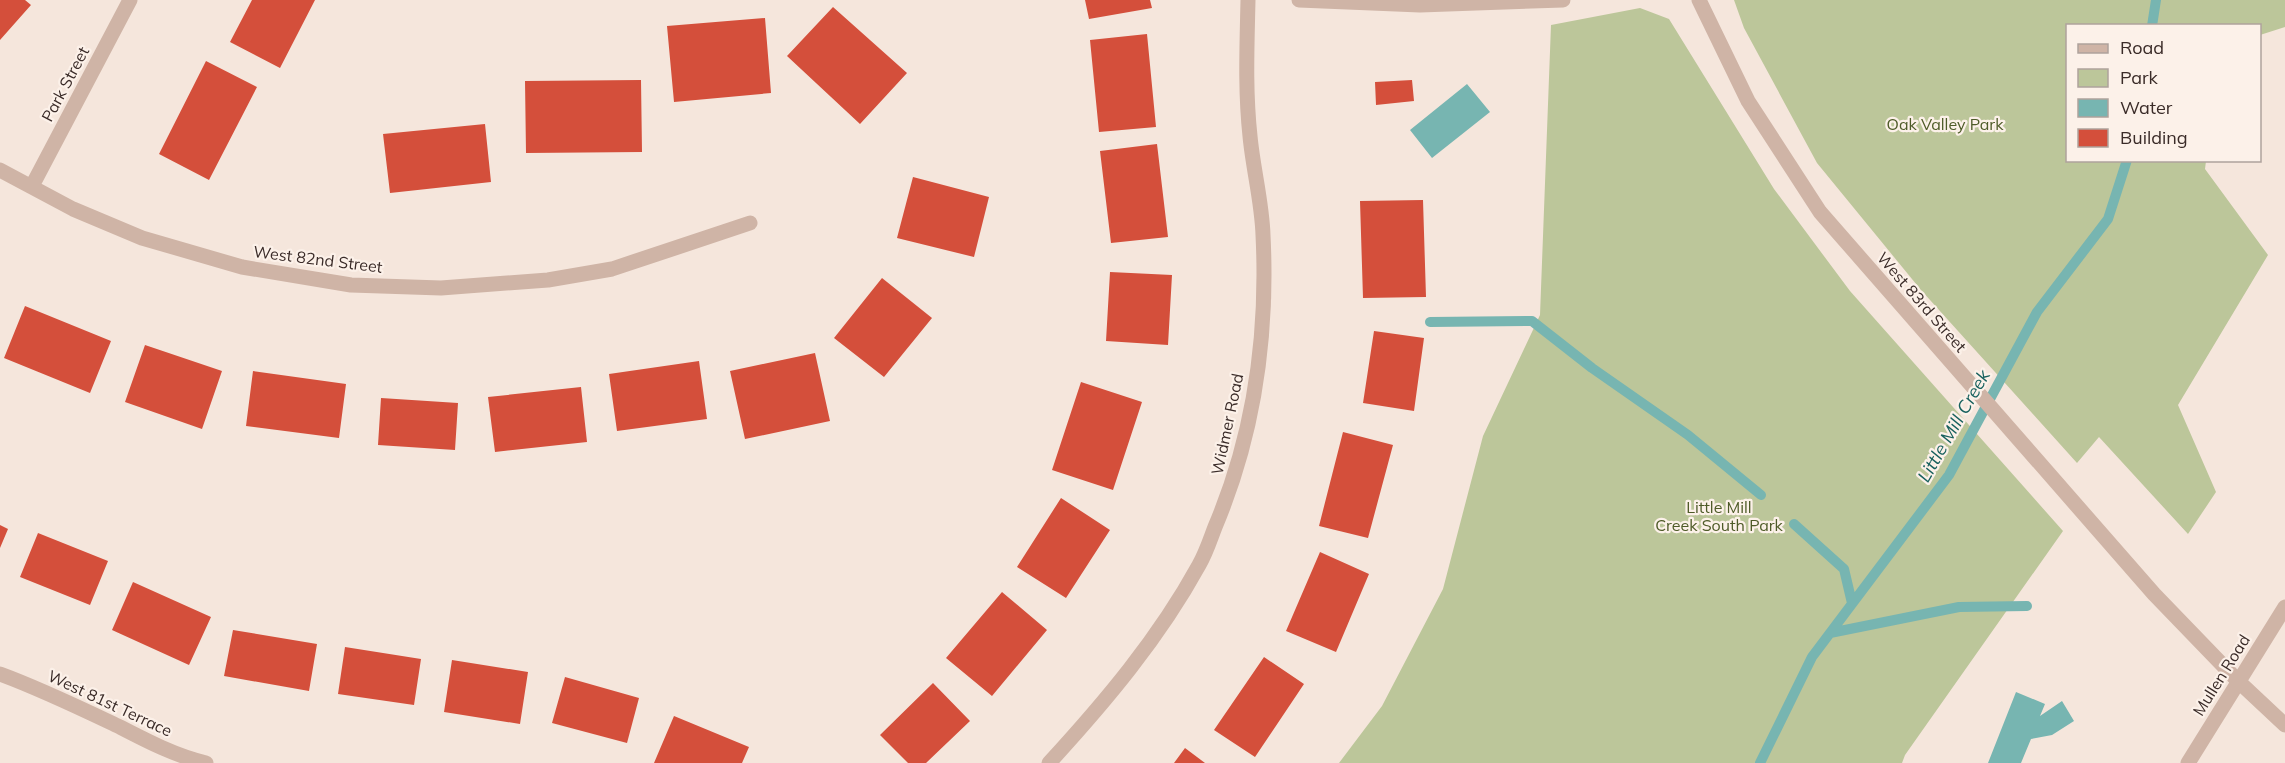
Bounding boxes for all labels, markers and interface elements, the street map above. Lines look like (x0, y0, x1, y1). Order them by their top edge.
legend (2066, 24, 2261, 162)
text: Road (2120, 36, 2164, 59)
street label: Park Street (37, 43, 93, 125)
text: Park (2120, 66, 2159, 89)
text: Water (2120, 96, 2173, 119)
park label: Oak Valley Park (1887, 114, 2004, 134)
text: Building (2120, 126, 2188, 149)
street label: West 82nd Street (252, 241, 384, 277)
street label: West 83rd Street (1873, 248, 1971, 356)
water label: Little Mill Creek (1912, 365, 1995, 486)
street label: Widmer Road (1206, 371, 1248, 477)
park label: Little Mill Creek South Park (1655, 497, 1784, 535)
street label: Mullen Road (2188, 631, 2254, 719)
street label: West 81st Terrace (45, 665, 175, 741)

